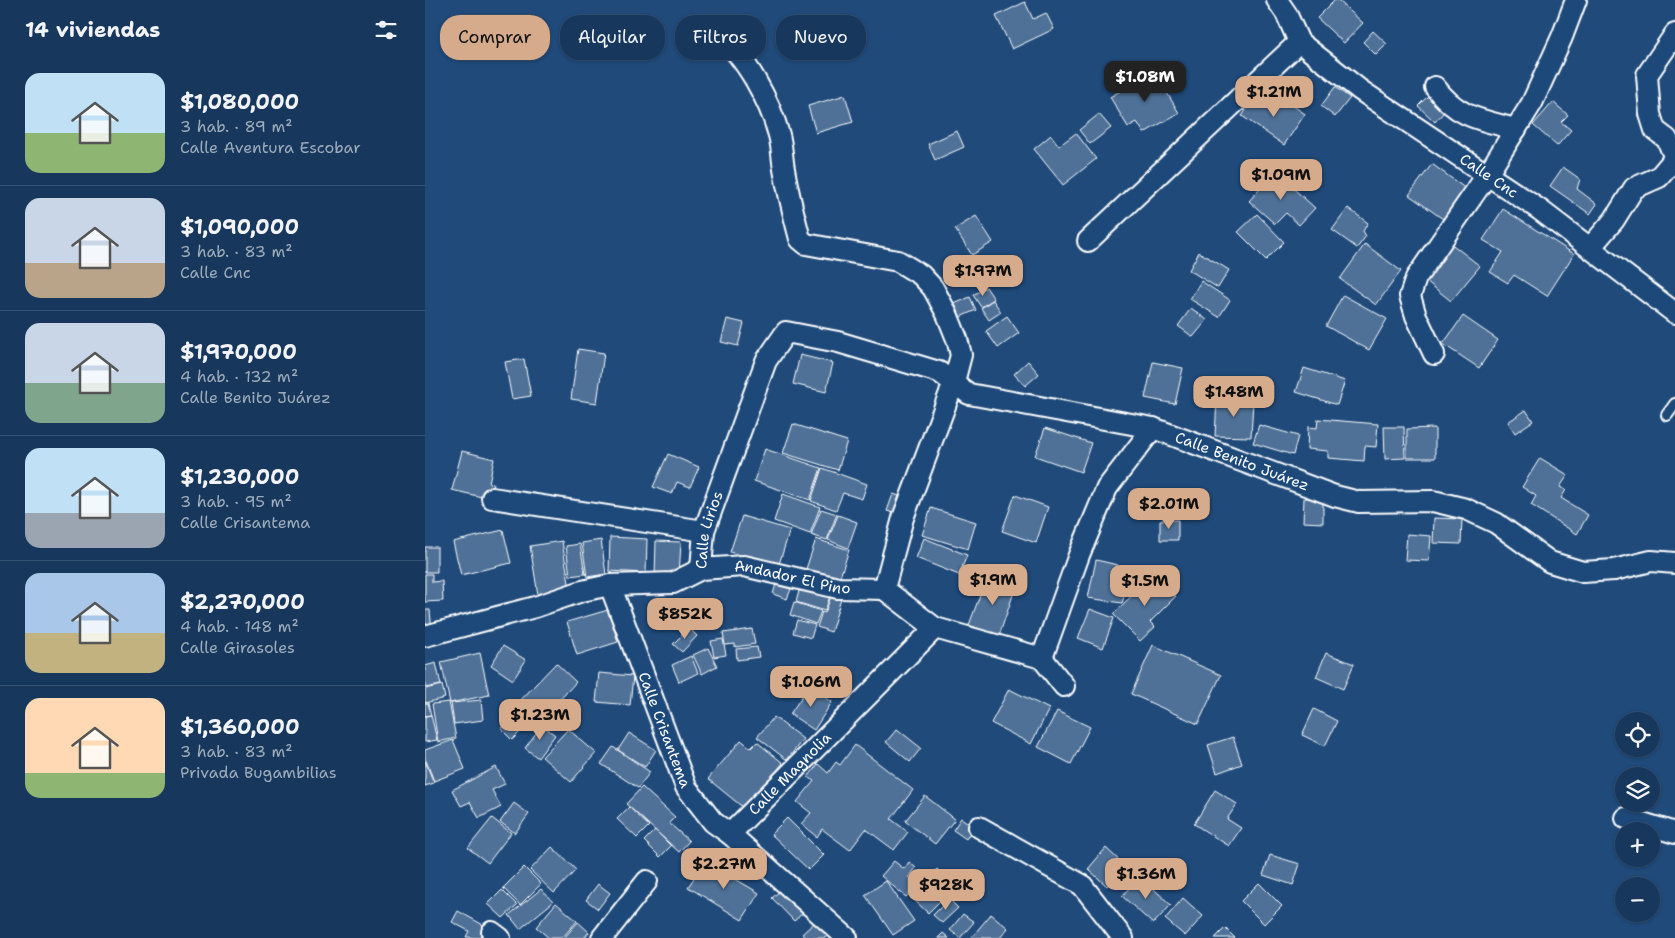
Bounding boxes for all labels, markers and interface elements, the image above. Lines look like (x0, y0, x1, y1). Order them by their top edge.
chip: Comprar (440, 15, 550, 60)
chip: Alquilar (560, 15, 665, 60)
chip: Filtros (675, 15, 766, 60)
chip: Nuevo (776, 15, 866, 60)
text: 14 viviendas (25, 16, 160, 44)
icon: filters (372, 16, 400, 44)
pin: $1.08M (1104, 61, 1186, 103)
text: $1.08M (1115, 66, 1175, 87)
pin: $1.21M (1233, 76, 1315, 118)
text: $1.21M (1246, 81, 1302, 102)
text: $1,080,000 (180, 88, 299, 116)
icon: home (65, 93, 125, 153)
text: 3 hab. · 89 m² (180, 116, 293, 137)
text: Calle Aventura Escobar (180, 137, 361, 158)
street label: Calle Cnc (1456, 149, 1522, 203)
pin: $1.09M (1240, 158, 1322, 201)
text: $1.09M (1251, 164, 1311, 185)
text: $1,090,000 (180, 213, 299, 241)
icon: home (65, 218, 125, 278)
text: 3 hab. · 83 m² (180, 241, 293, 262)
pin: $1.97M (942, 254, 1024, 297)
text: $1.97M (954, 260, 1012, 281)
text: Calle Cnc (180, 262, 251, 283)
text: $1,970,000 (180, 338, 297, 366)
icon: home (65, 343, 125, 403)
text: 4 hab. · 132 m² (180, 366, 298, 387)
pin: $1.48M (1193, 376, 1275, 418)
text: $1.48M (1204, 381, 1264, 402)
text: Calle Benito Juárez (180, 387, 331, 408)
street label: Calle Benito Juárez (1172, 427, 1312, 495)
text: $1,230,000 (180, 463, 299, 491)
icon: home (65, 468, 125, 528)
street label: Calle Lirios (691, 488, 728, 570)
pin: $2.01M (1128, 488, 1210, 530)
text: 3 hab. · 95 m² (180, 491, 292, 512)
text: $2.01M (1139, 493, 1199, 514)
text: Calle Crisantema (180, 512, 310, 533)
street label: Andador El Pino (733, 556, 851, 598)
pin: $1.9M (958, 564, 1028, 606)
pin: $1.5M (1110, 564, 1180, 607)
text: $1.9M (969, 569, 1017, 590)
text: $1.5M (1121, 570, 1169, 591)
text: $2,270,000 (180, 588, 305, 616)
icon: home (65, 593, 125, 653)
pin: $852K (650, 598, 720, 640)
text: $852K (658, 603, 712, 624)
text: 4 hab. · 148 m² (180, 616, 299, 637)
text: Calle Girasoles (180, 637, 295, 658)
pin: $1.06M (770, 666, 852, 708)
street label: Calle Crisantema (634, 669, 696, 791)
text: $1.06M (781, 671, 841, 692)
pin: $1.23M (499, 698, 581, 741)
text: $1.23M (510, 704, 570, 725)
map controls (1615, 712, 1660, 922)
button: locate (1615, 712, 1660, 757)
text: $1,360,000 (180, 713, 300, 741)
icon: home (65, 718, 125, 778)
street label: Calle Magnolia (744, 727, 836, 820)
text: 3 hab. · 83 m² (180, 741, 293, 762)
text: Privada Bugambilias (180, 762, 337, 783)
button: layers (1615, 767, 1660, 812)
button: + (1615, 822, 1660, 867)
pin: $2.27M (683, 848, 765, 890)
text: $2.27M (692, 853, 756, 874)
pin: $1.36M (1105, 858, 1187, 900)
text: $1.36M (1116, 863, 1176, 884)
pin: $928K (911, 868, 981, 911)
text: $928K (919, 874, 973, 895)
button: − (1615, 877, 1660, 922)

